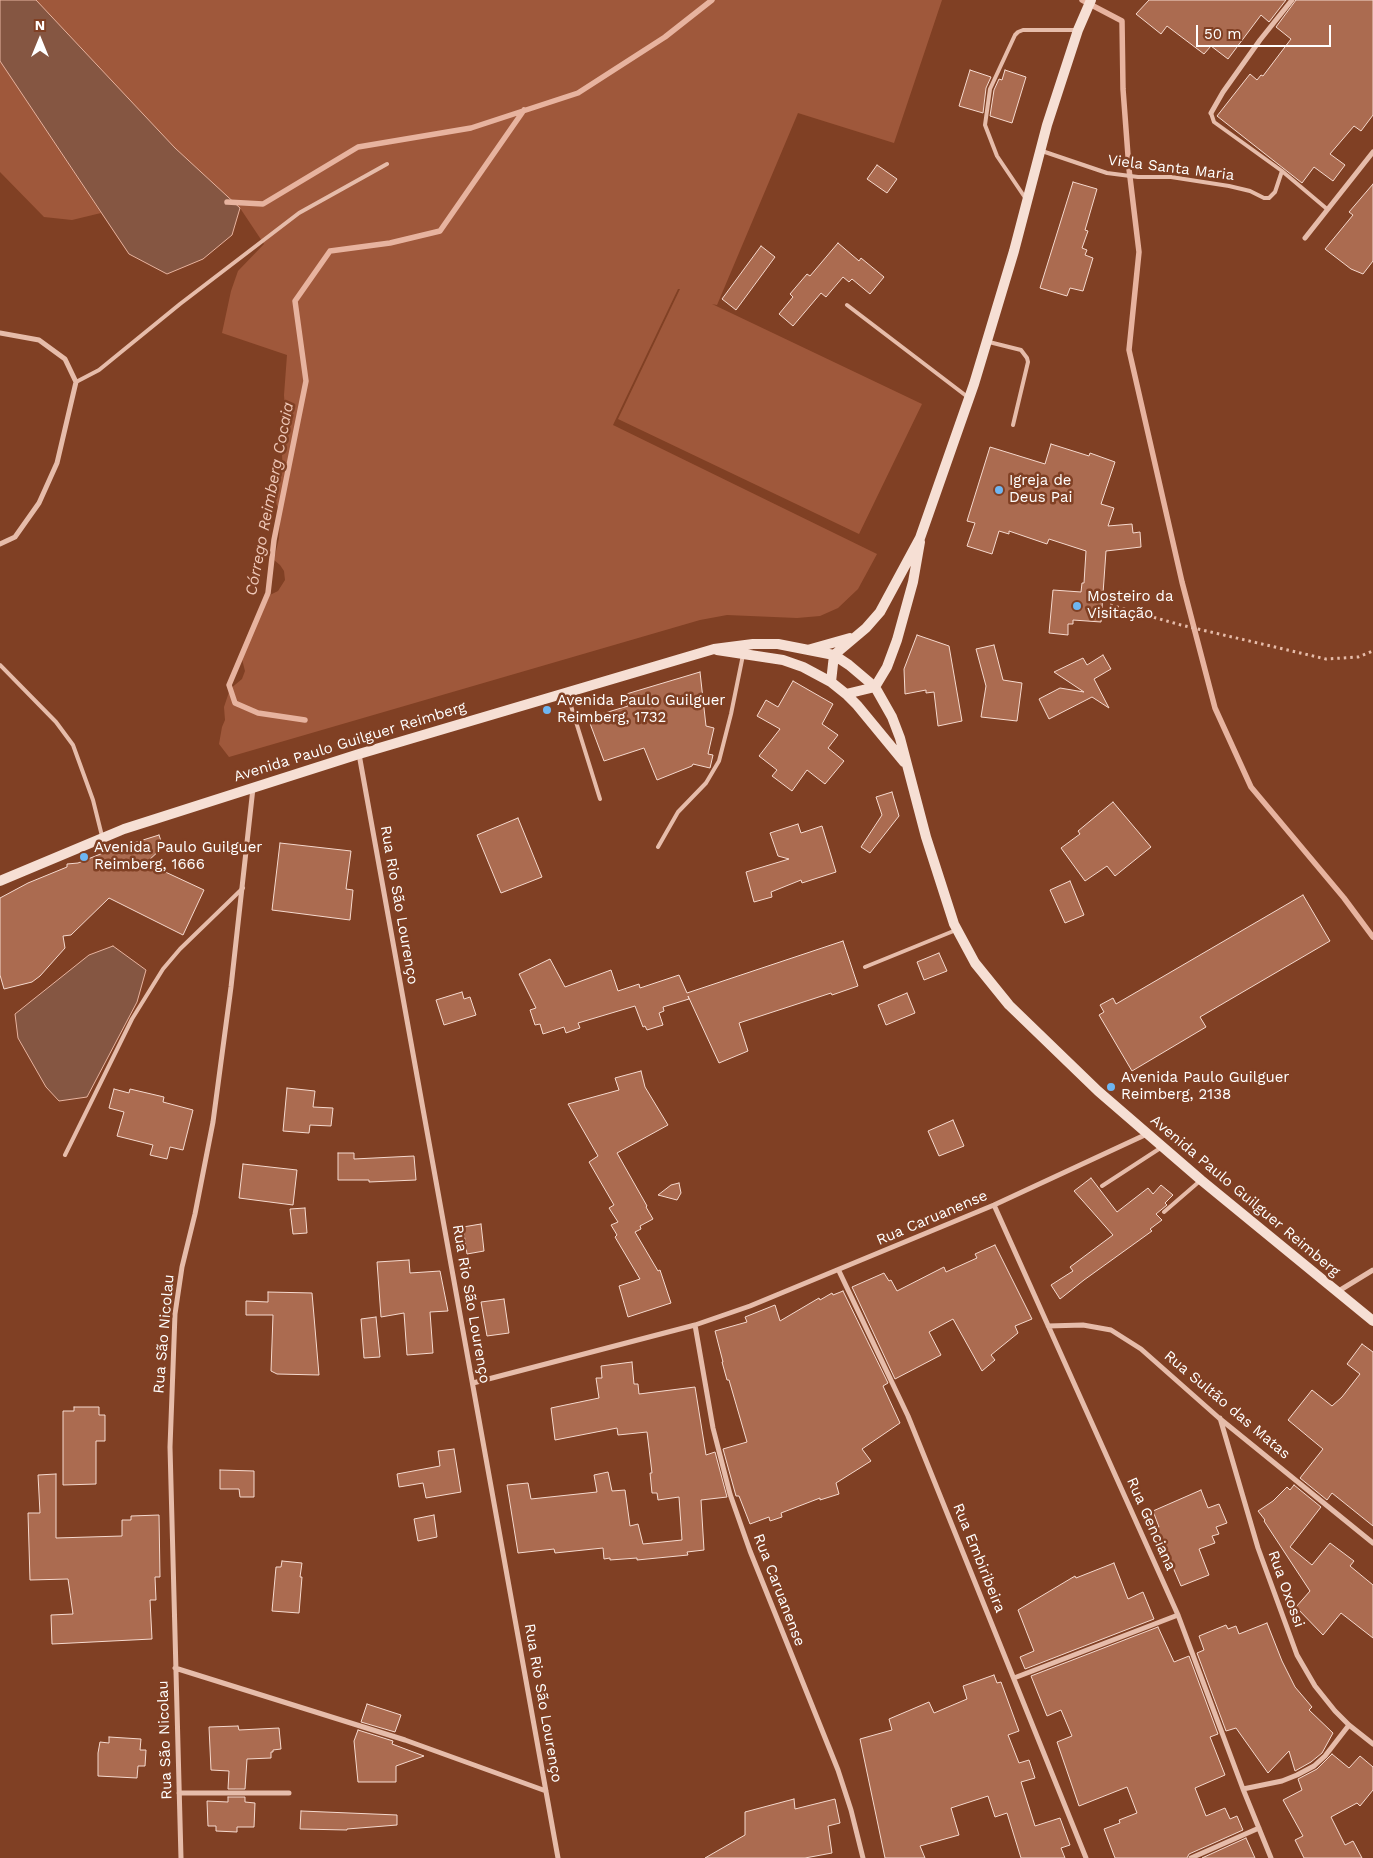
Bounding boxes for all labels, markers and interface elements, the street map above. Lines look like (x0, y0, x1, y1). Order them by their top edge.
north arrow (15, 15, 65, 65)
scale bar (1198, 15, 1333, 47)
text: N (35, 17, 45, 33)
text: 50 m (1204, 25, 1241, 43)
street label: Viela Santa Maria (1107, 151, 1235, 185)
water label: Córrego Reimberg Cocaia (242, 400, 298, 598)
place label: Igreja de Deus Pai (1009, 472, 1072, 507)
marker: Igreja de Deus Pai (993, 484, 1005, 496)
place label: Mosteiro da Visitação (1087, 588, 1173, 623)
marker: Mosteiro da Visitação (1071, 600, 1083, 612)
place label: Avenida Paulo Guilguer Reimberg, 1732 (557, 692, 725, 727)
street label: Avenida Paulo Guilguer Reimberg (232, 698, 468, 786)
marker: Avenida Paulo Guilguer Reimberg, 1732 (541, 704, 553, 716)
street label: Rua Rio São Lourenço (376, 824, 422, 986)
place label: Avenida Paulo Guilguer Reimberg, 1666 (94, 839, 262, 874)
marker: Avenida Paulo Guilguer Reimberg, 1666 (78, 851, 90, 863)
place label: Avenida Paulo Guilguer Reimberg, 2138 (1121, 1069, 1289, 1104)
marker: Avenida Paulo Guilguer Reimberg, 2138 (1105, 1081, 1117, 1093)
street label: Avenida Paulo Guilguer Reimberg (1147, 1111, 1343, 1281)
street label: Rua Caruanense (874, 1186, 990, 1250)
street label: Rua Rio São Lourenço (448, 1223, 494, 1385)
street label: Rua São Nicolau (150, 1274, 178, 1394)
street label: Rua Sultão das Matas (1160, 1347, 1294, 1463)
street label: Rua Genciana (1122, 1475, 1180, 1573)
street label: Rua Embiribeira (949, 1501, 1009, 1615)
street label: Rua Caruanense (749, 1531, 809, 1649)
street label: Rua Oxossi (1264, 1548, 1308, 1630)
street label: Rua Rio São Lourenço (520, 1622, 566, 1784)
street label: Rua São Nicolau (154, 1680, 176, 1800)

